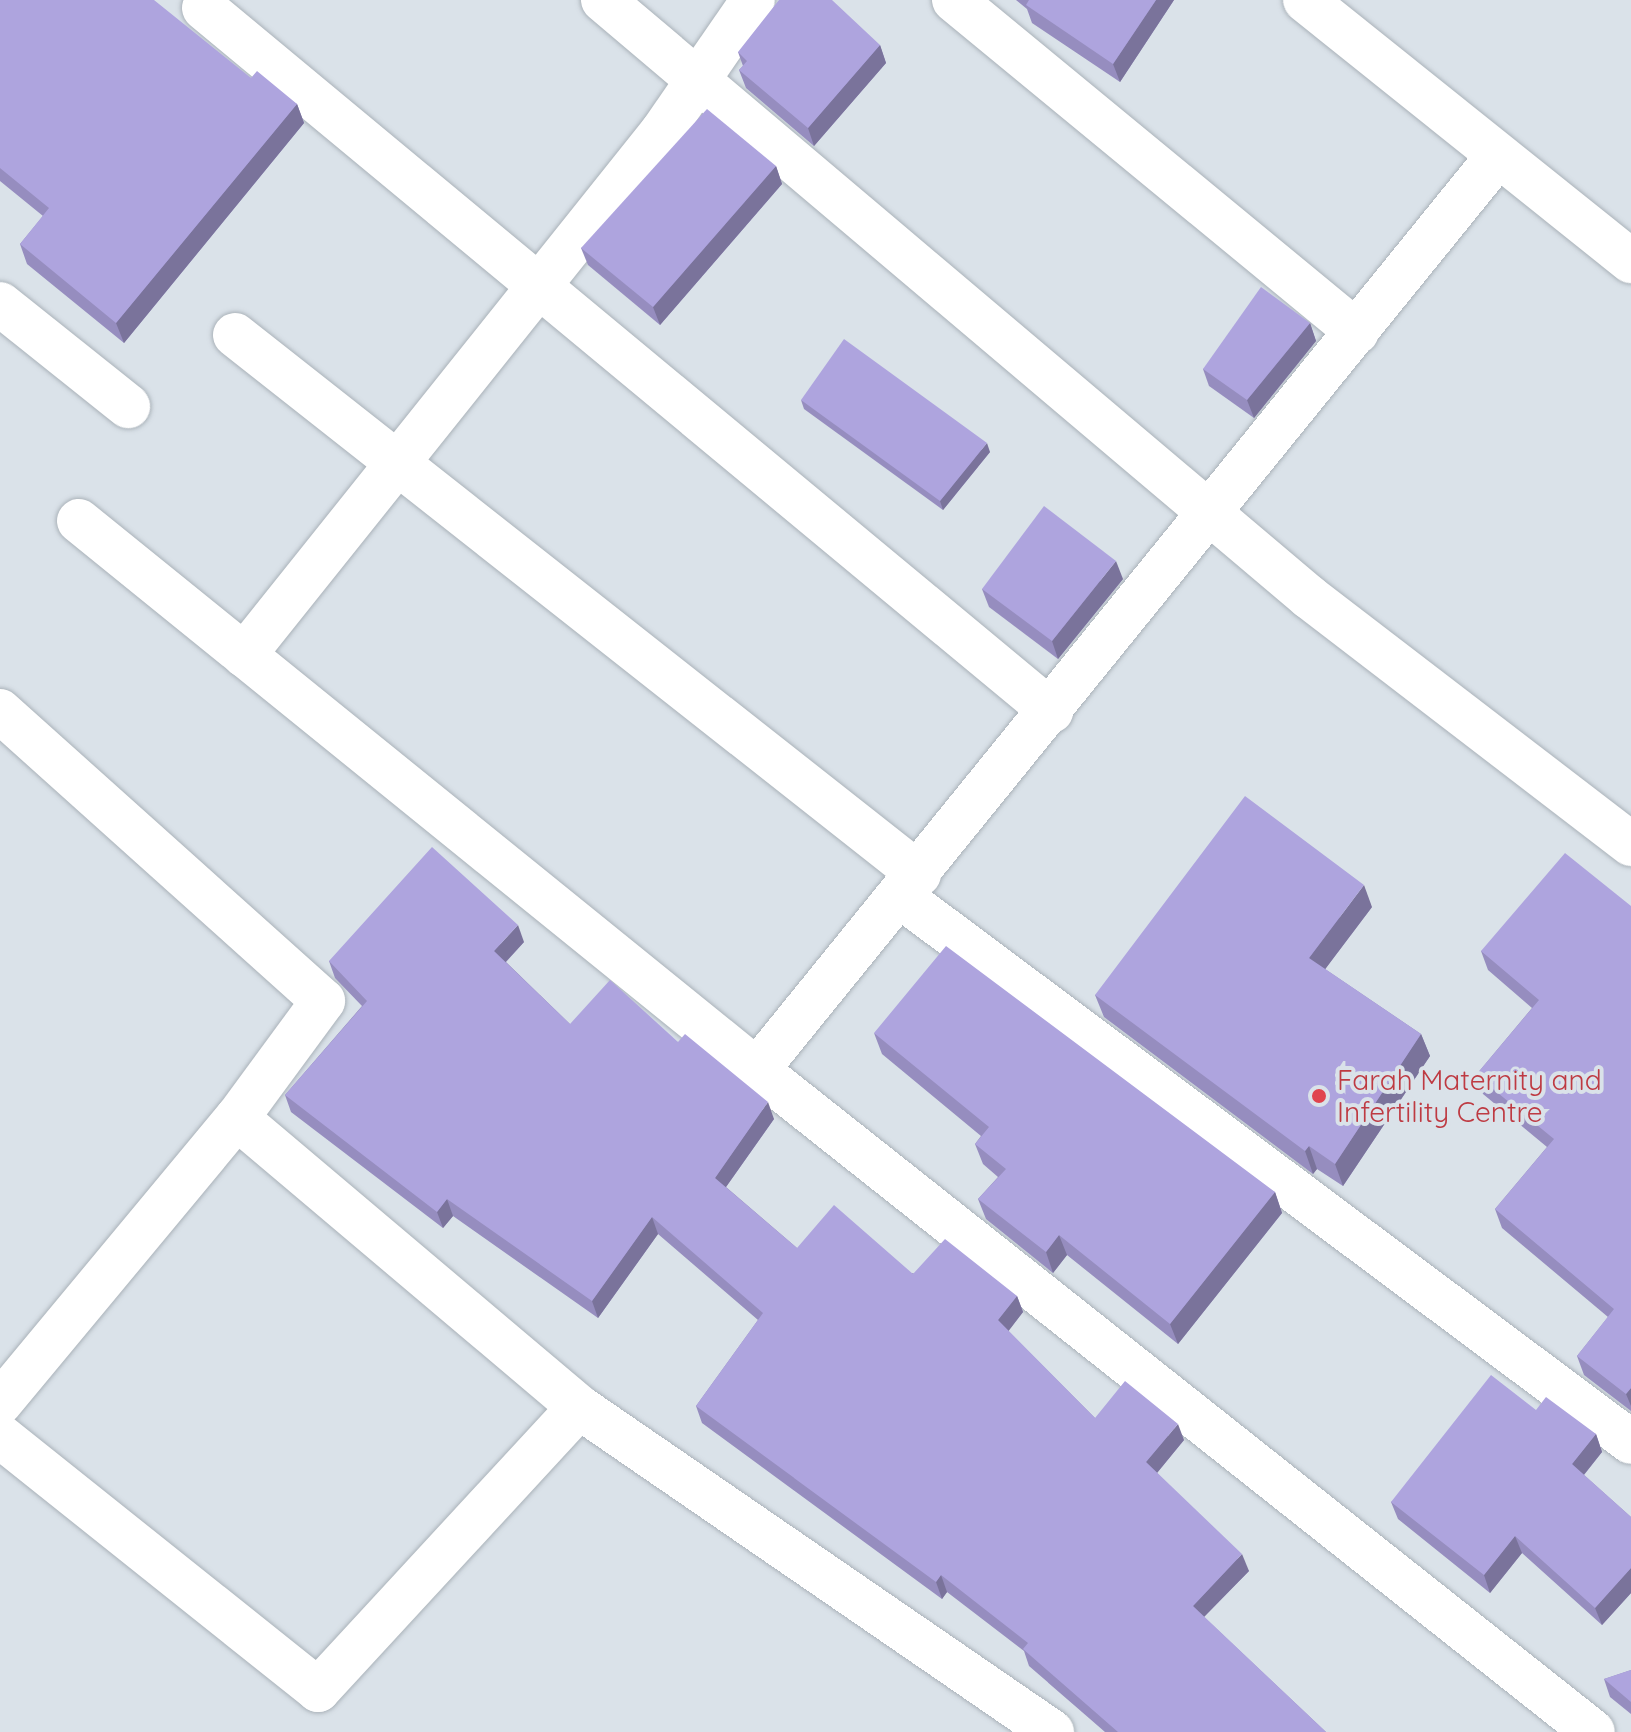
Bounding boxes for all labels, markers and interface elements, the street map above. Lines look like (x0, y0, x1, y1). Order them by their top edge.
place label: Farah Maternity and Infertility Centre (1337, 1063, 1602, 1129)
marker: Farah Maternity and Infertility Centre (1308, 1085, 1330, 1107)

